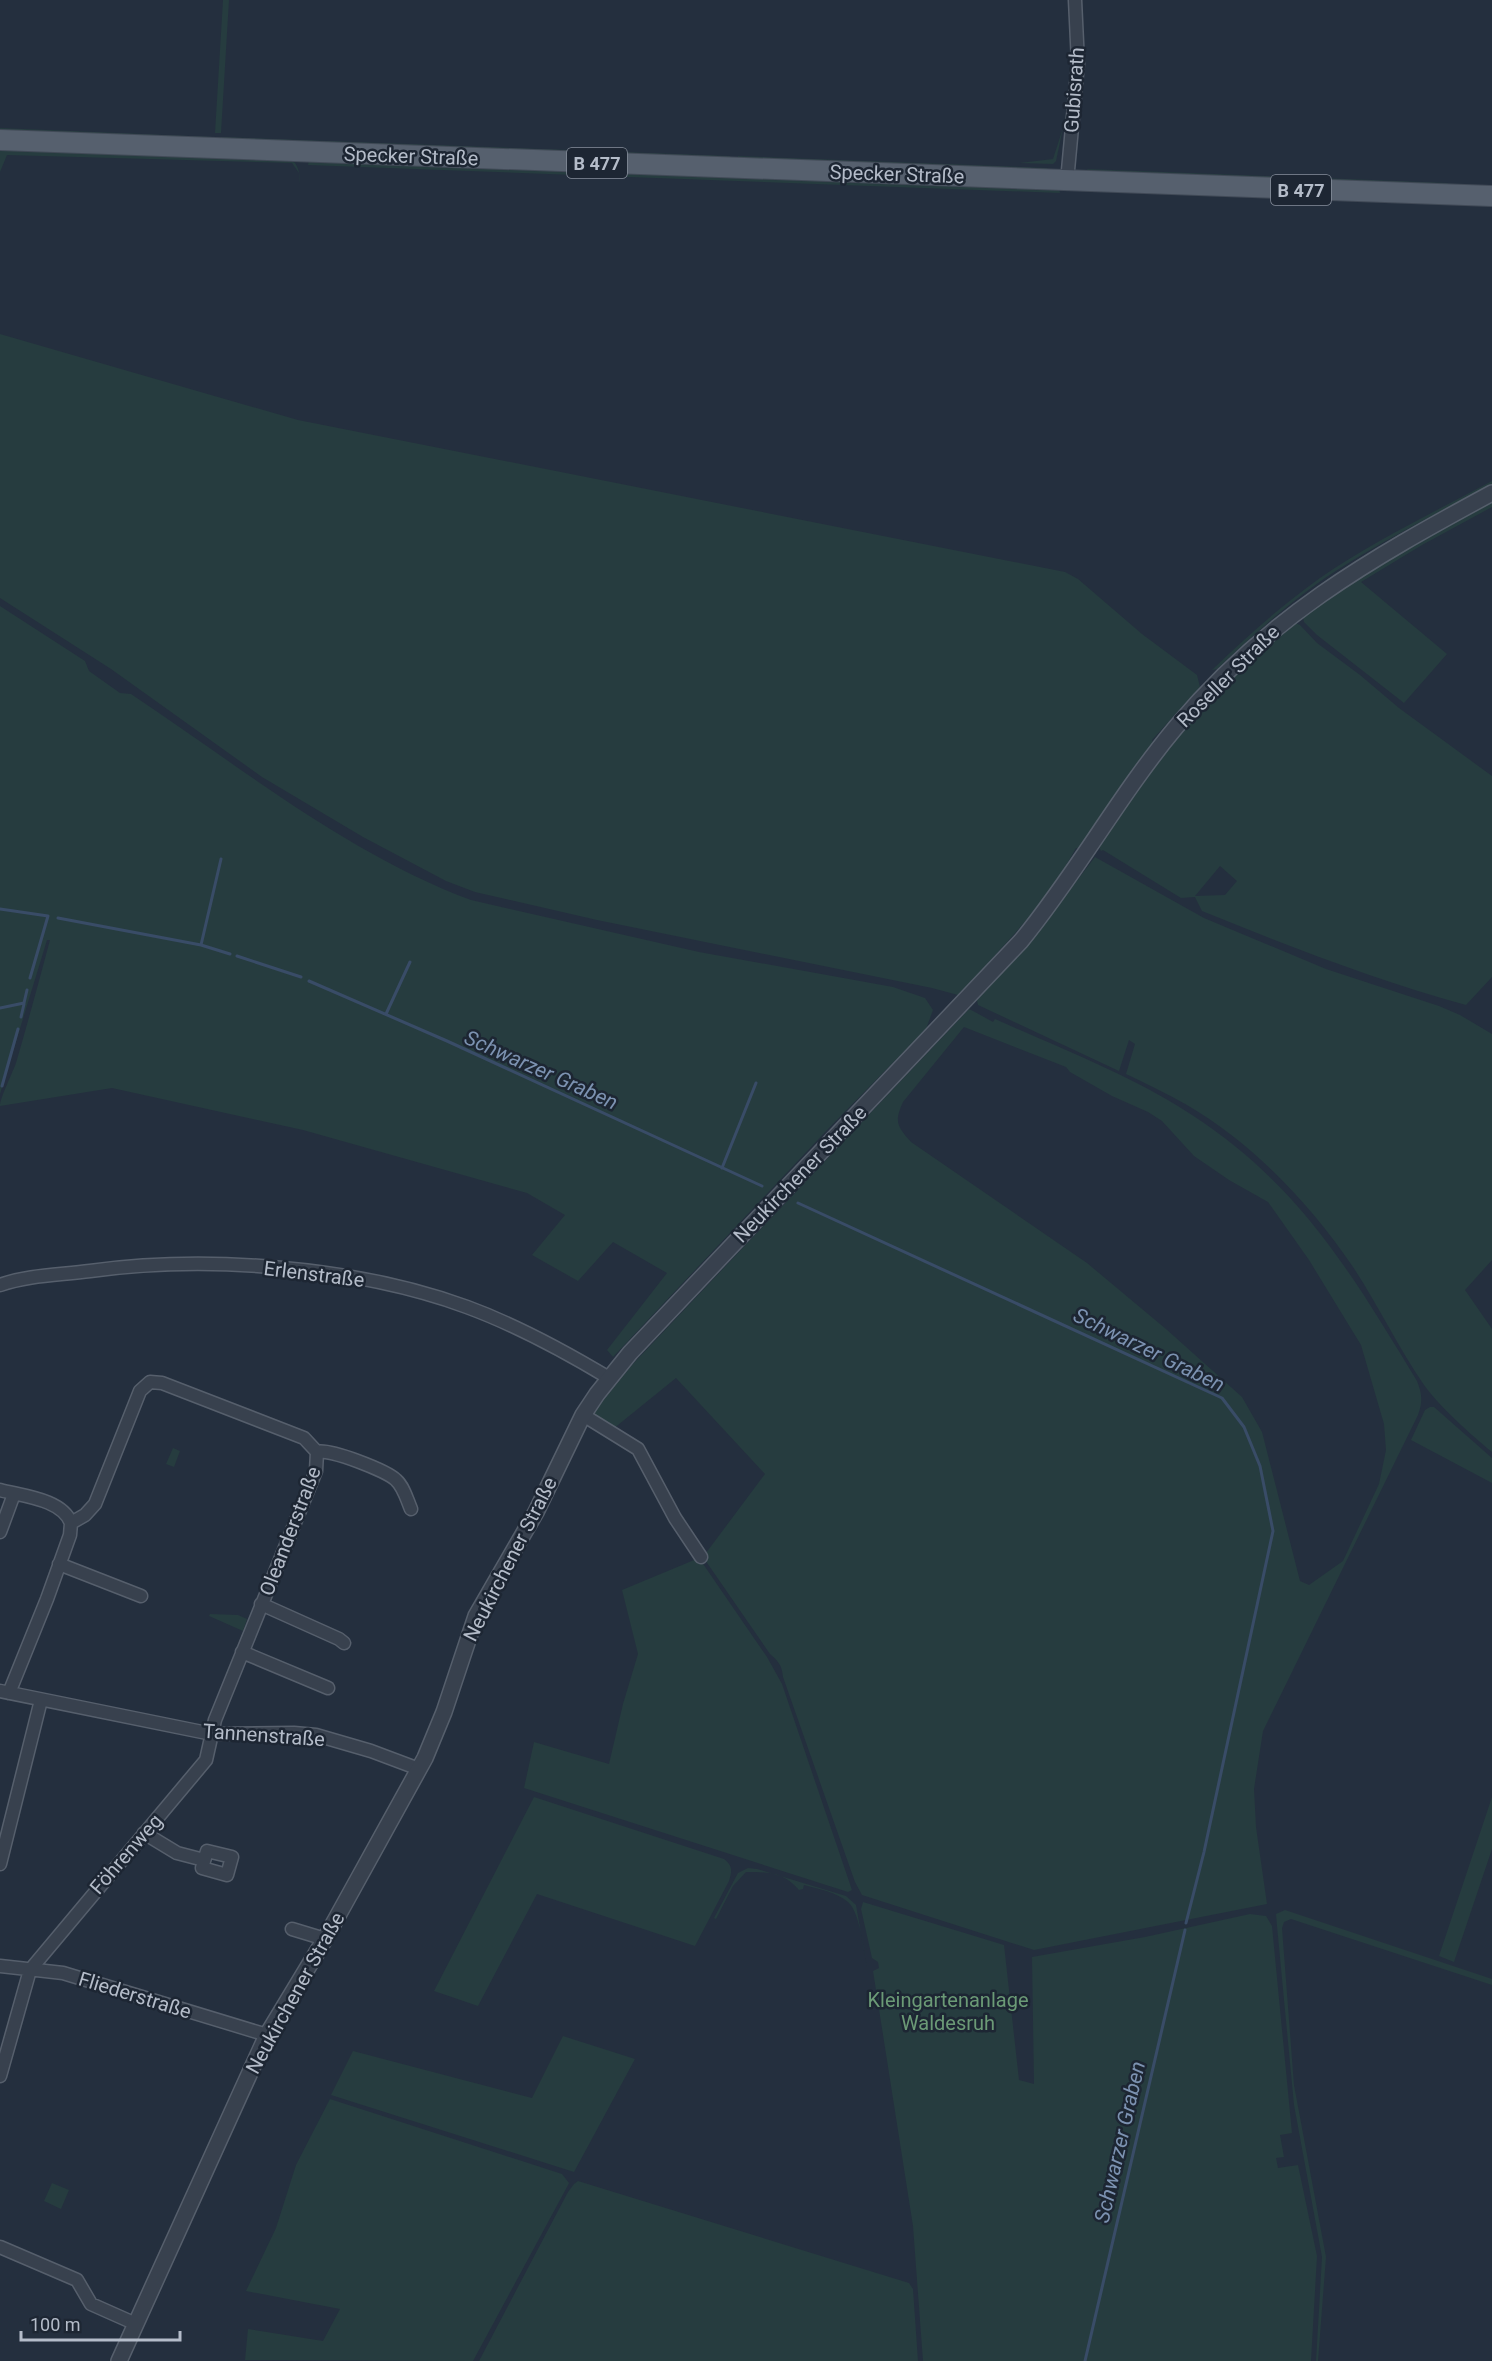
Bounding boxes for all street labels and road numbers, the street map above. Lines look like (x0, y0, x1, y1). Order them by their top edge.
street label: Gubisrath (1059, 46, 1089, 134)
street label: Specker Straße (343, 142, 479, 170)
road number: B 477 (567, 148, 627, 178)
street label: Specker Straße (829, 160, 965, 188)
road number: B 477 (1271, 175, 1331, 205)
street label: Roseller Straße (1172, 620, 1284, 732)
street label: Neukirchener Straße (728, 1101, 872, 1247)
street label: Erlenstraße (262, 1256, 366, 1292)
street label: Oleanderstraße (254, 1463, 326, 1599)
street label: Neukirchener Straße (458, 1473, 562, 1645)
street label: Tannenstraße (202, 1719, 326, 1751)
street label: Föhrenweg (85, 1809, 167, 1899)
street label: Neukirchener Straße (241, 1908, 349, 2078)
street label: Fliederstraße (76, 1966, 194, 2024)

